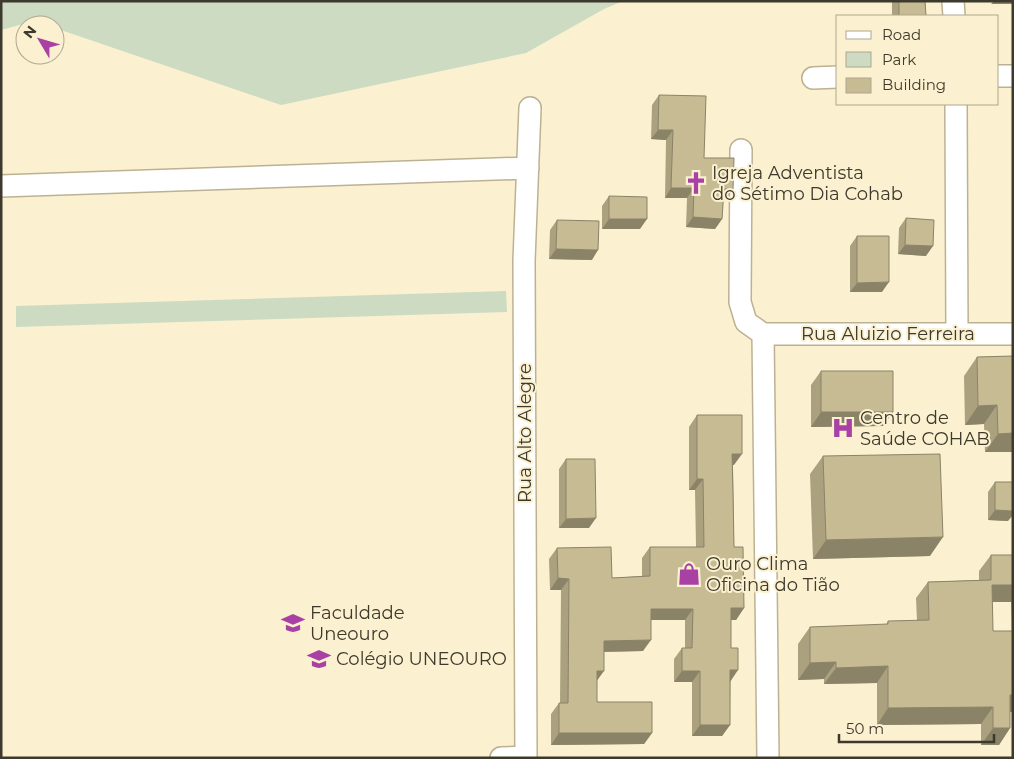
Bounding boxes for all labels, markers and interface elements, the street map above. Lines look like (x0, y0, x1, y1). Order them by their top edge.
north arrow (15, 15, 65, 65)
legend (836, 15, 999, 105)
text: N (19, 22, 40, 42)
text: Road (882, 25, 921, 44)
text: Park (882, 50, 916, 69)
text: Building (882, 75, 946, 94)
place label: Igreja Adventista do Sétimo Dia Cohab (712, 162, 903, 205)
church icon: Igreja Adventista do Sétimo Dia Cohab (683, 170, 709, 196)
street label: Rua Aluizio Ferreira (801, 323, 975, 345)
street label: Rua Alto Alegre (514, 363, 536, 503)
place label: Centro de Saúde COHAB (860, 407, 990, 450)
hospital icon: Centro de Saúde COHAB (830, 415, 856, 441)
place label: Ouro Clima Oficina do Tião (706, 553, 840, 596)
shop icon: Ouro Clima Oficina do Tião (676, 561, 702, 587)
place label: Faculdade Uneouro (310, 602, 405, 645)
school or university icon: Faculdade Uneouro (280, 610, 306, 636)
school or university icon: Colégio UNEOURO (306, 646, 332, 672)
place label: Colégio UNEOURO (336, 648, 507, 670)
scale bar (839, 712, 994, 744)
text: 50 m (846, 719, 884, 738)

